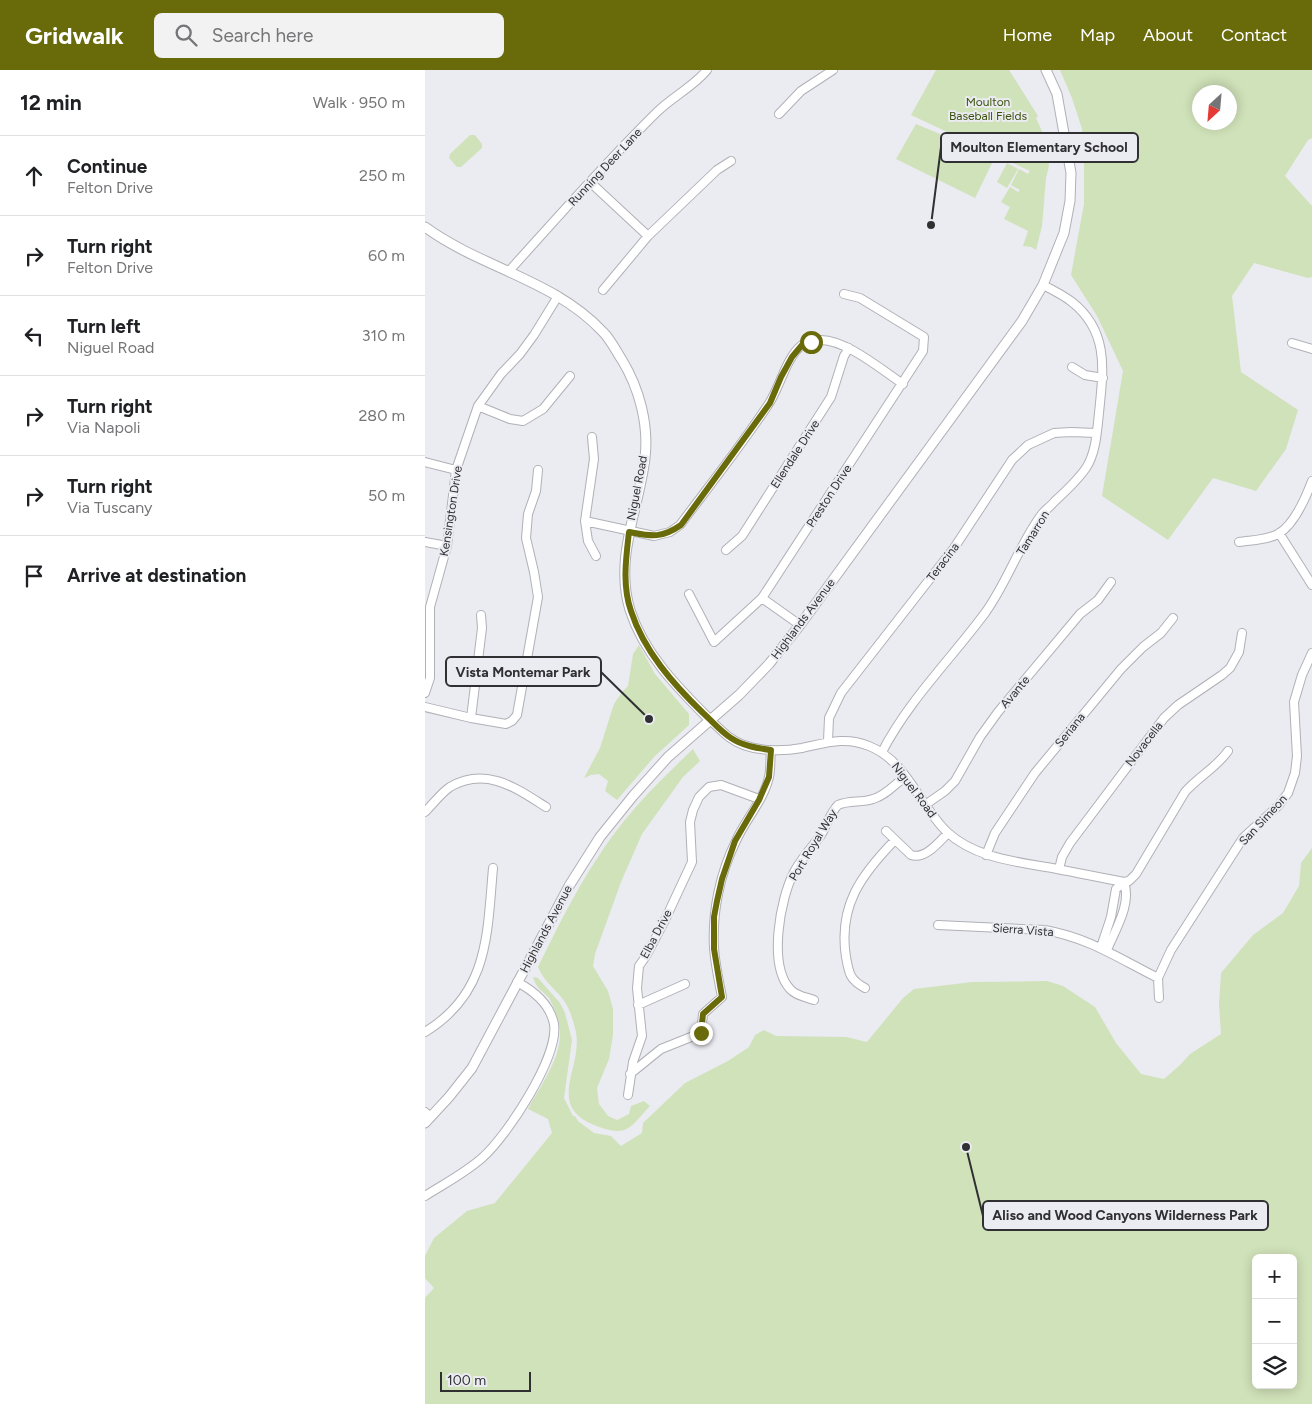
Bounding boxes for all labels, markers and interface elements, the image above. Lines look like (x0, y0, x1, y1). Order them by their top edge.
search box (154, 13, 504, 58)
text: Gridwalk (25, 21, 124, 50)
icon: search (172, 21, 200, 49)
text: Search here (212, 24, 313, 47)
text: Home (1003, 24, 1052, 46)
text: Map (1080, 24, 1115, 46)
text: About (1143, 24, 1193, 46)
text: Contact (1221, 24, 1287, 46)
north arrow (1192, 85, 1237, 130)
text: 12 min (20, 90, 82, 115)
text: Walk · 950 m (313, 93, 405, 112)
park label: Moulton Baseball Fields (949, 95, 1027, 123)
street label: Running Deer Lane (565, 125, 645, 209)
callout: Moulton Elementary School (941, 133, 1138, 162)
text: Moulton Elementary School (950, 139, 1128, 156)
text: Continue (67, 155, 147, 178)
icon: ahead (20, 162, 48, 190)
text: 250 m (359, 166, 405, 185)
text: Felton Drive (67, 178, 153, 197)
text: Turn right (67, 235, 153, 258)
icon: right (20, 242, 48, 270)
text: 60 m (368, 246, 405, 265)
text: Felton Drive (67, 258, 153, 277)
text: Turn left (67, 315, 141, 338)
icon: left (20, 322, 48, 350)
text: 310 m (362, 326, 405, 345)
route start (800, 331, 823, 354)
text: Niguel Road (67, 338, 154, 357)
text: Turn right (67, 395, 153, 418)
icon: right (20, 402, 48, 430)
text: 280 m (358, 406, 405, 425)
street label: Ellendale Drive (768, 417, 823, 491)
text: Via Napoli (67, 418, 140, 437)
street label: Niguel Road (624, 454, 650, 522)
street label: Preston Drive (804, 462, 855, 530)
street label: Kensington Drive (437, 464, 465, 557)
text: Turn right (67, 475, 153, 498)
icon: right (20, 482, 48, 510)
text: 50 m (368, 486, 405, 505)
text: Via Tuscany (67, 498, 152, 517)
street label: Tamarron (1014, 508, 1052, 558)
street label: Teracina (924, 540, 962, 584)
icon: arrive (20, 562, 48, 590)
text: Arrive at destination (67, 564, 246, 587)
street label: Highlands Avenue (768, 576, 838, 662)
callout: Vista Montemar Park (446, 657, 601, 686)
text: Vista Montemar Park (456, 664, 591, 681)
street label: Avante (997, 673, 1033, 711)
street label: Seriana (1052, 710, 1088, 750)
street label: Novacella (1122, 719, 1166, 769)
street label: Niguel Road (889, 760, 939, 820)
street label: San Simeon (1236, 792, 1290, 848)
street label: Port Royal Way (786, 806, 840, 883)
street label: Highlands Avenue (517, 882, 575, 975)
street label: Elba Drive (637, 907, 675, 961)
street label: Sierra Vista (992, 921, 1054, 939)
route end (690, 1022, 713, 1045)
callout: Aliso and Wood Canyons Wilderness Park (983, 1201, 1268, 1230)
text: Aliso and Wood Canyons Wilderness Park (992, 1207, 1258, 1224)
map controls (1252, 1254, 1297, 1389)
button: + (1252, 1254, 1297, 1299)
button: − (1252, 1299, 1297, 1344)
button: layers (1252, 1344, 1297, 1389)
scale bar (440, 1369, 531, 1392)
text: 100 m (447, 1372, 486, 1389)

